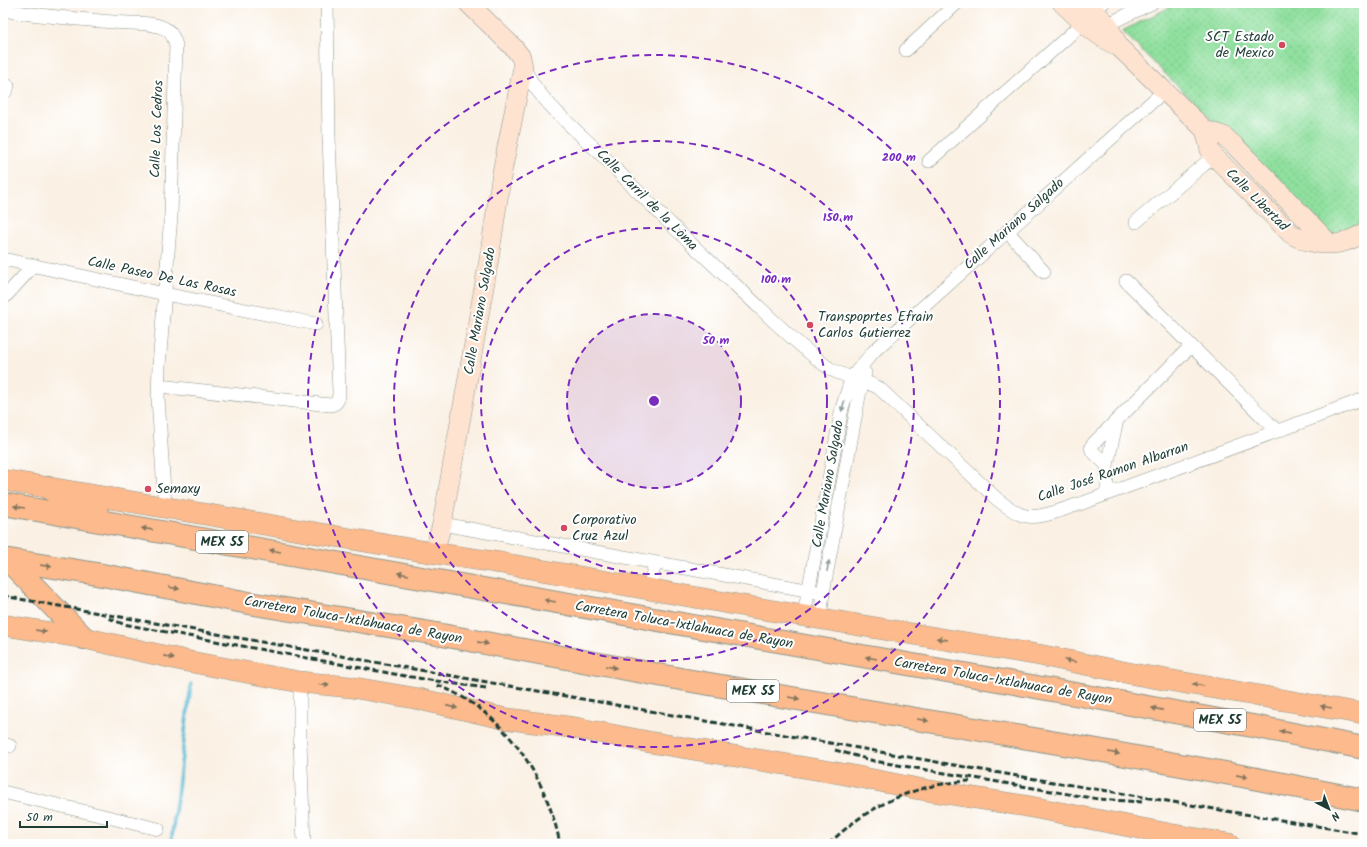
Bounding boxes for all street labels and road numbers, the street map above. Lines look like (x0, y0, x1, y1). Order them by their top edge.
street label: Calle Los Cedros (144, 80, 170, 178)
street label: Calle Carril de la Loma (591, 144, 703, 256)
street label: Calle Libertad (1220, 163, 1294, 237)
street label: Calle Mariano Salgado (959, 173, 1069, 275)
street label: Calle Mariano Salgado (458, 245, 502, 377)
street label: Calle Paseo De Las Rosas (85, 250, 239, 304)
street label: Calle Mariano Salgado (806, 418, 850, 550)
street label: Calle José Ramon Albarran (1034, 436, 1192, 508)
road number: MEX 55 (196, 531, 248, 553)
street label: Carretera Toluca-Ixtlahuaca de Rayon (242, 590, 464, 650)
street label: Carretera Toluca-Ixtlahuaca de Rayon (573, 595, 795, 655)
street label: Carretera Toluca-Ixtlahuaca de Rayon (892, 651, 1114, 711)
road number: MEX 55 (727, 680, 779, 702)
road number: MEX 55 (1194, 709, 1246, 731)

